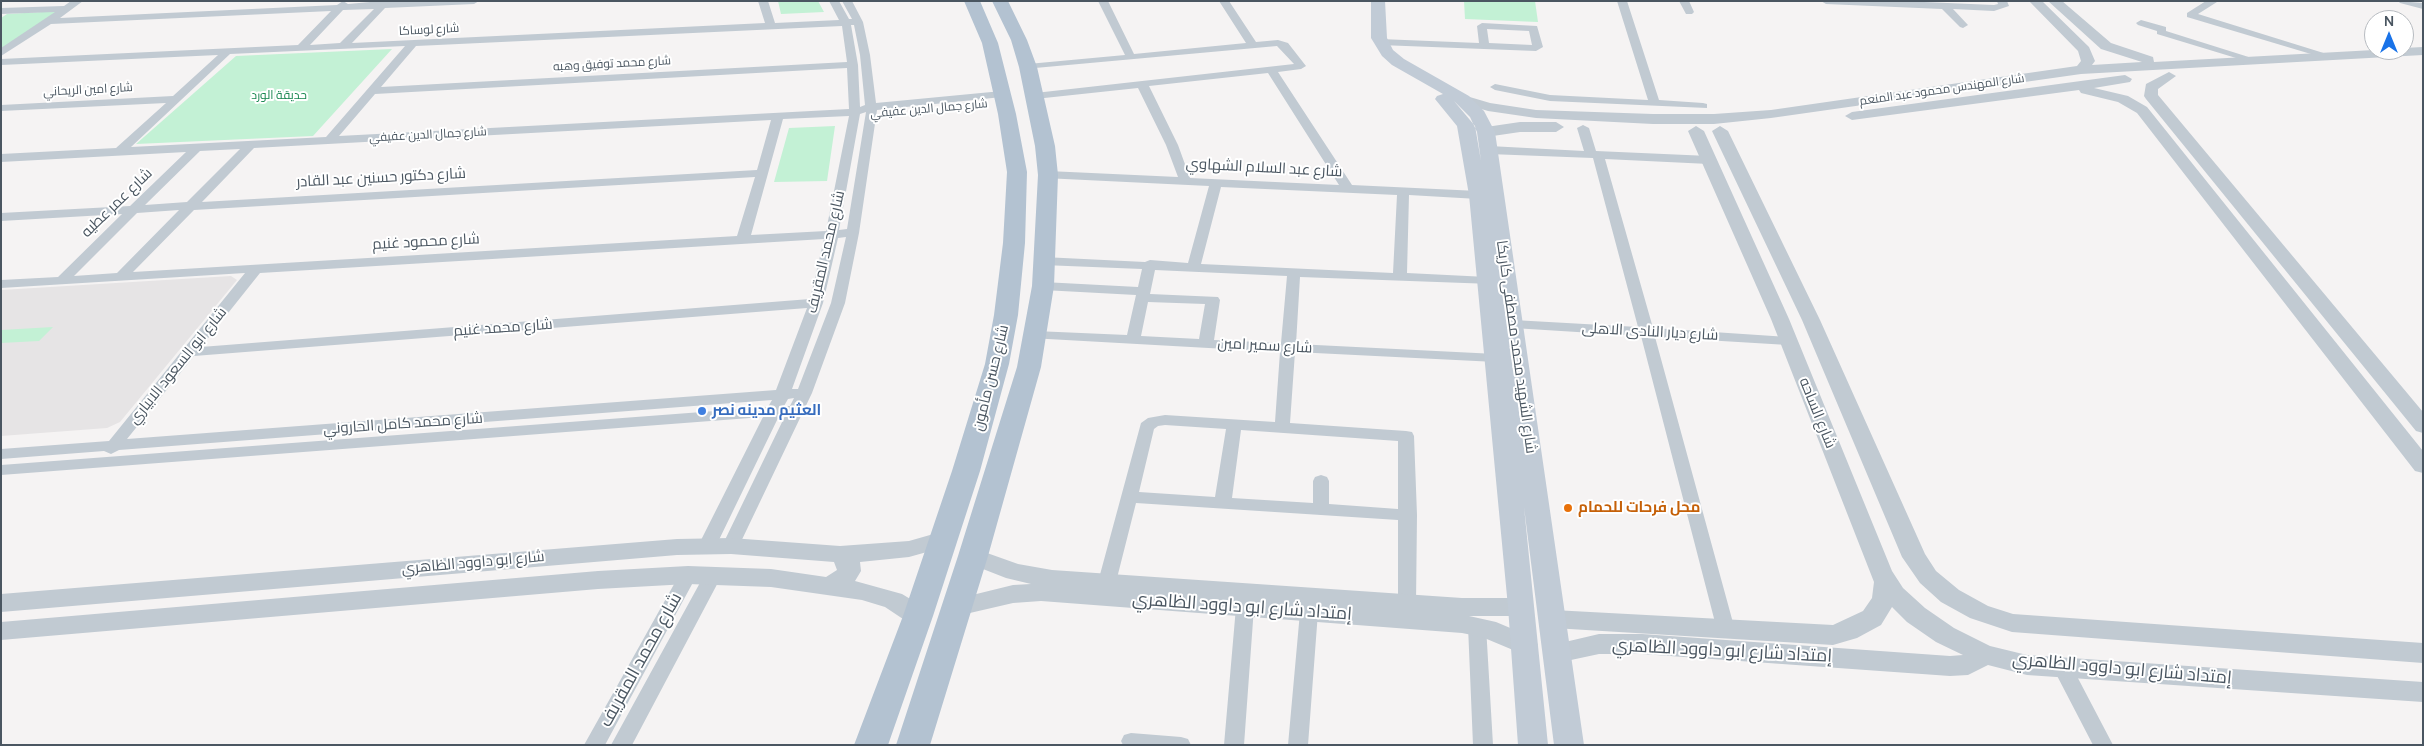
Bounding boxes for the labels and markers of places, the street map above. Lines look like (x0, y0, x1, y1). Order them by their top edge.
place label: العثيم مدينه نصر (712, 402, 821, 420)
marker: العثيم مدينه نصر (696, 405, 708, 417)
place label: محل فرحات للحمام (1578, 499, 1700, 517)
marker: محل فرحات للحمام (1562, 502, 1574, 514)

